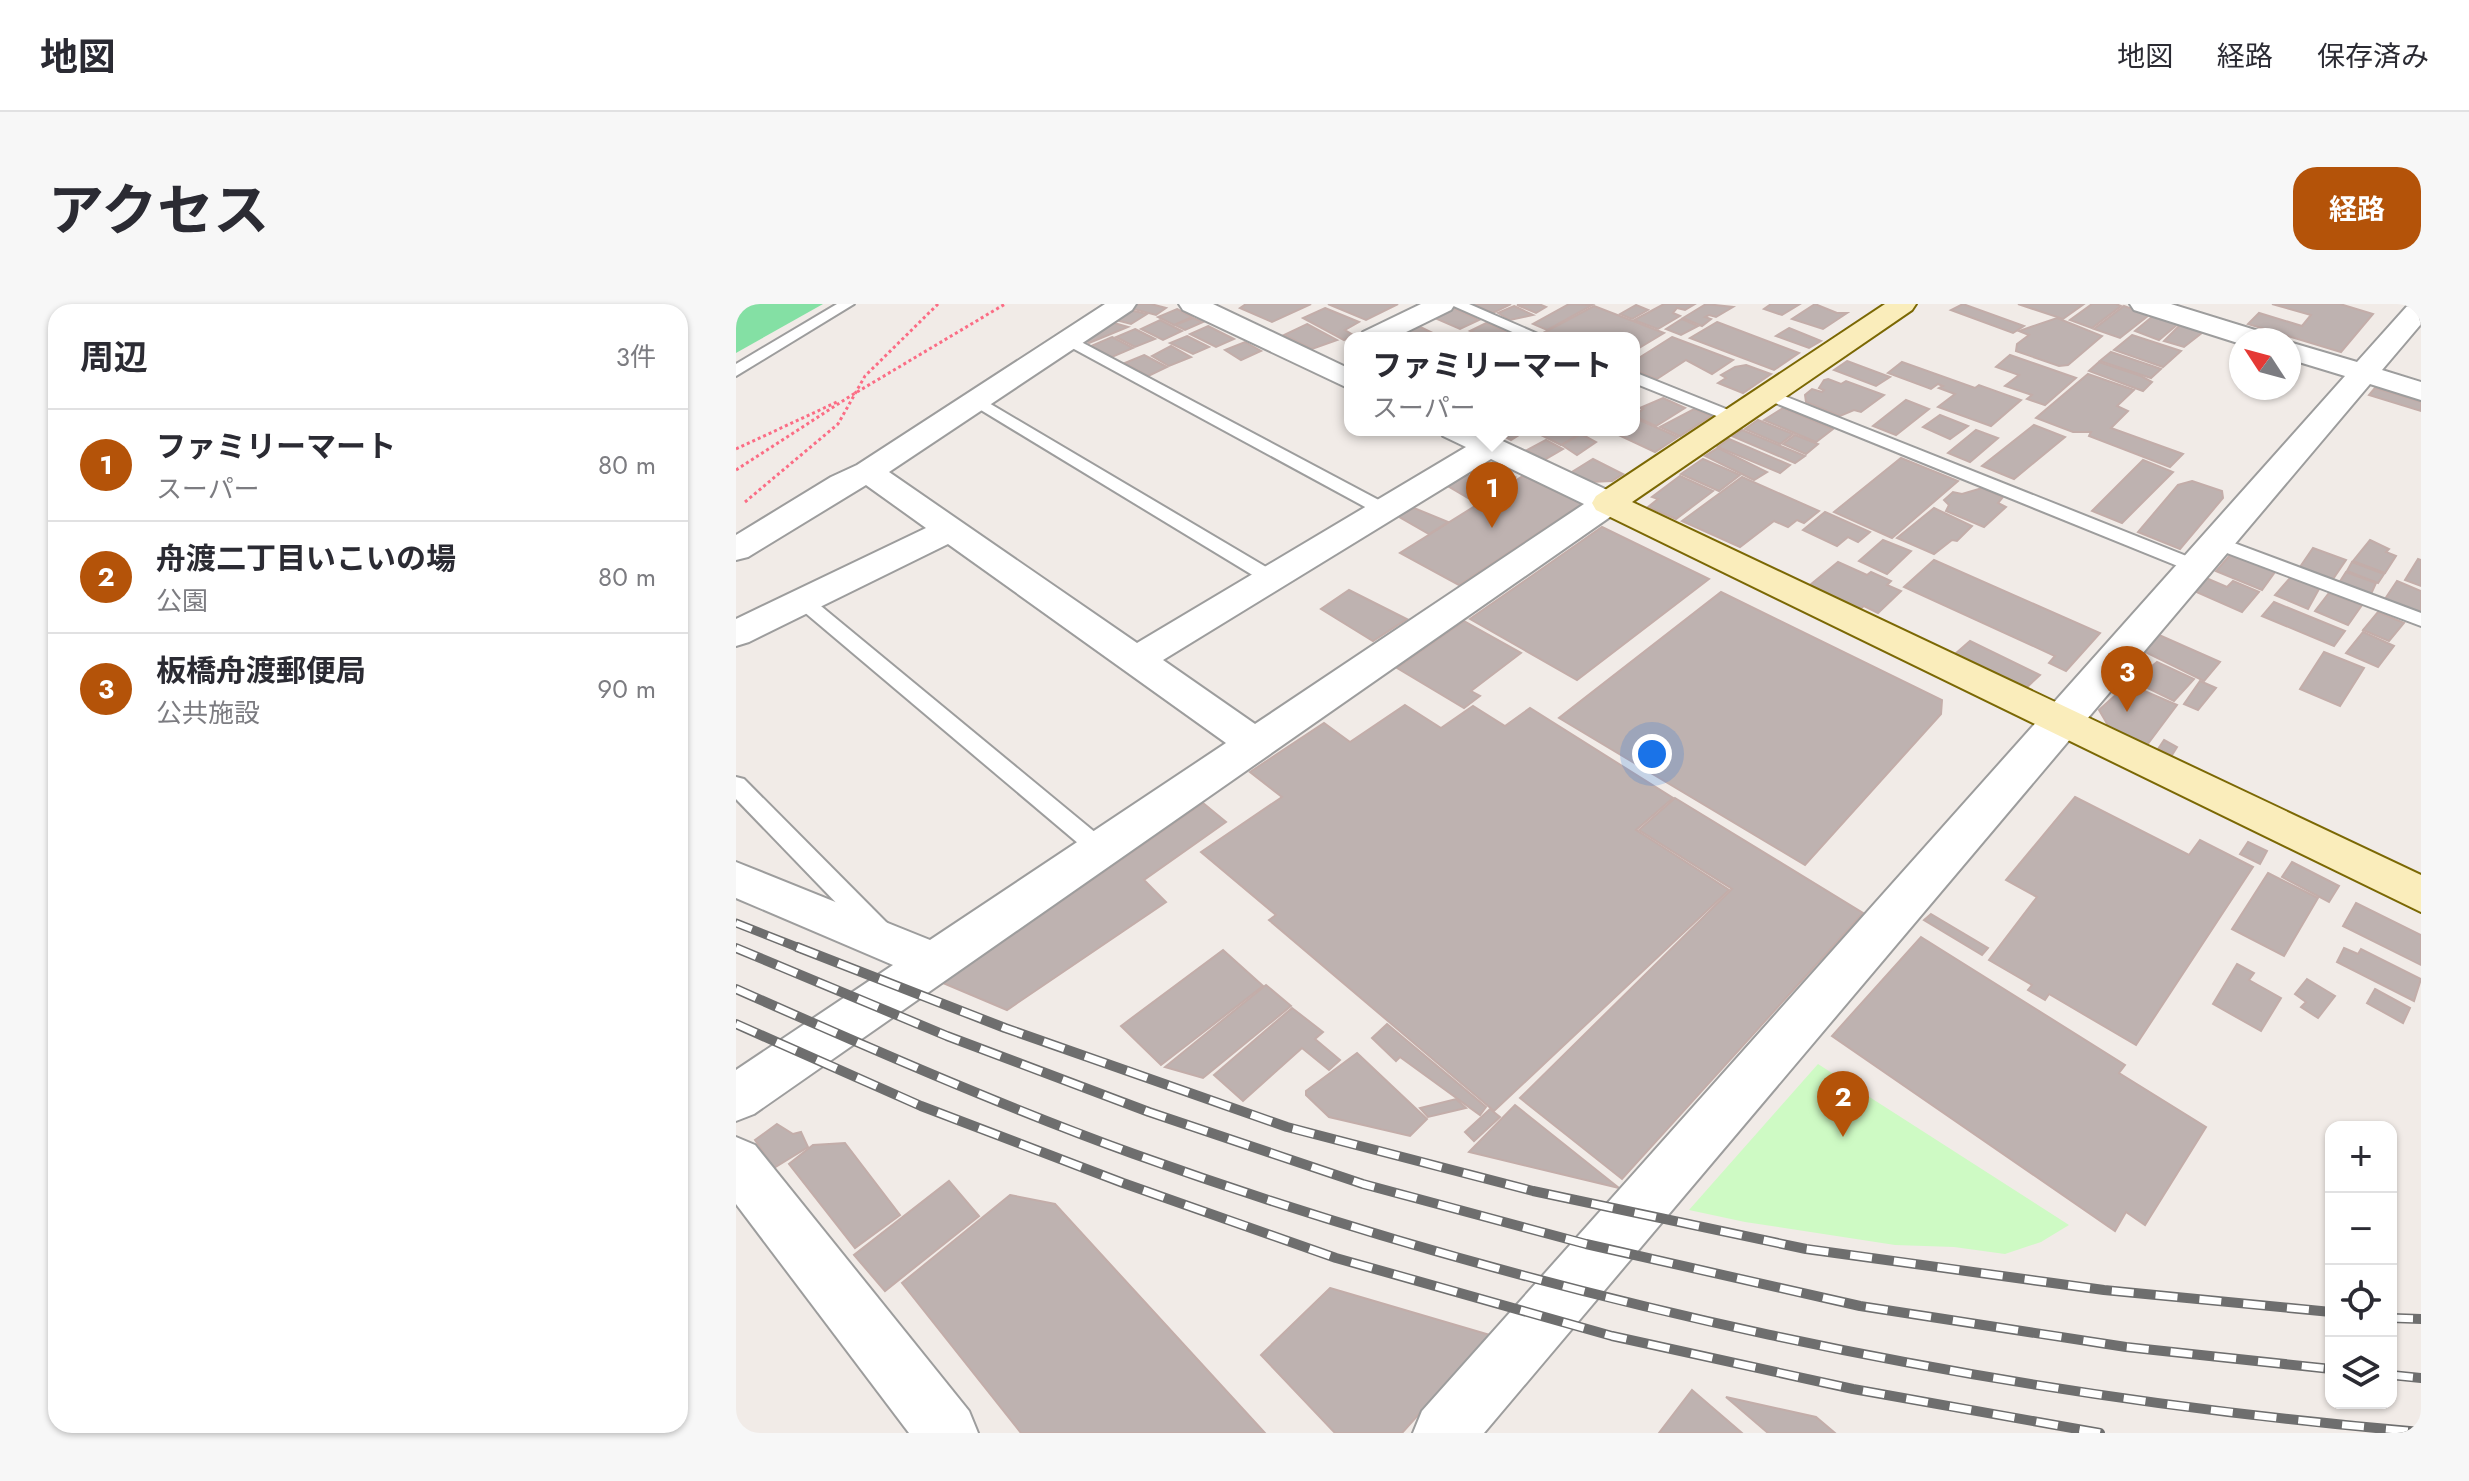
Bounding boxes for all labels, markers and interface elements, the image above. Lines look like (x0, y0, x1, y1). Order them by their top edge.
text: 地図 (40, 29, 116, 84)
text: 地図 (2117, 36, 2173, 77)
text: 経路 (2217, 36, 2273, 77)
text: 保存済み (2317, 36, 2429, 77)
button: 経路 (2293, 167, 2421, 250)
text: アクセス (48, 170, 269, 251)
north arrow (2229, 328, 2301, 400)
popup (1344, 332, 1640, 436)
text: 周辺 (80, 333, 148, 382)
text: 3件 (616, 338, 656, 376)
text: ファミリーマート (1372, 344, 1612, 387)
text: スーパー (1372, 389, 1476, 427)
text: ファミリーマート (156, 425, 396, 468)
text: 1 (99, 446, 113, 484)
text: 80 m (598, 446, 656, 484)
pin: 1 (1466, 462, 1518, 528)
text: スーパー (156, 470, 260, 508)
text: 舟渡二丁目いこいの場 (156, 537, 456, 580)
text: 2 (97, 558, 115, 596)
text: 80 m (598, 558, 656, 596)
text: 公園 (156, 582, 208, 620)
pin: 3 (2101, 646, 2153, 712)
text: 板橋舟渡郵便局 (156, 649, 366, 692)
text: 3 (98, 670, 114, 708)
text: 90 m (597, 670, 656, 708)
text: 公共施設 (156, 694, 260, 732)
your location (1632, 734, 1672, 774)
pin: 2 (1817, 1071, 1869, 1137)
map controls (2325, 1121, 2397, 1409)
button: + (2325, 1121, 2397, 1193)
button: − (2325, 1193, 2397, 1265)
button: locate (2325, 1265, 2397, 1337)
button: layers (2325, 1337, 2397, 1409)

